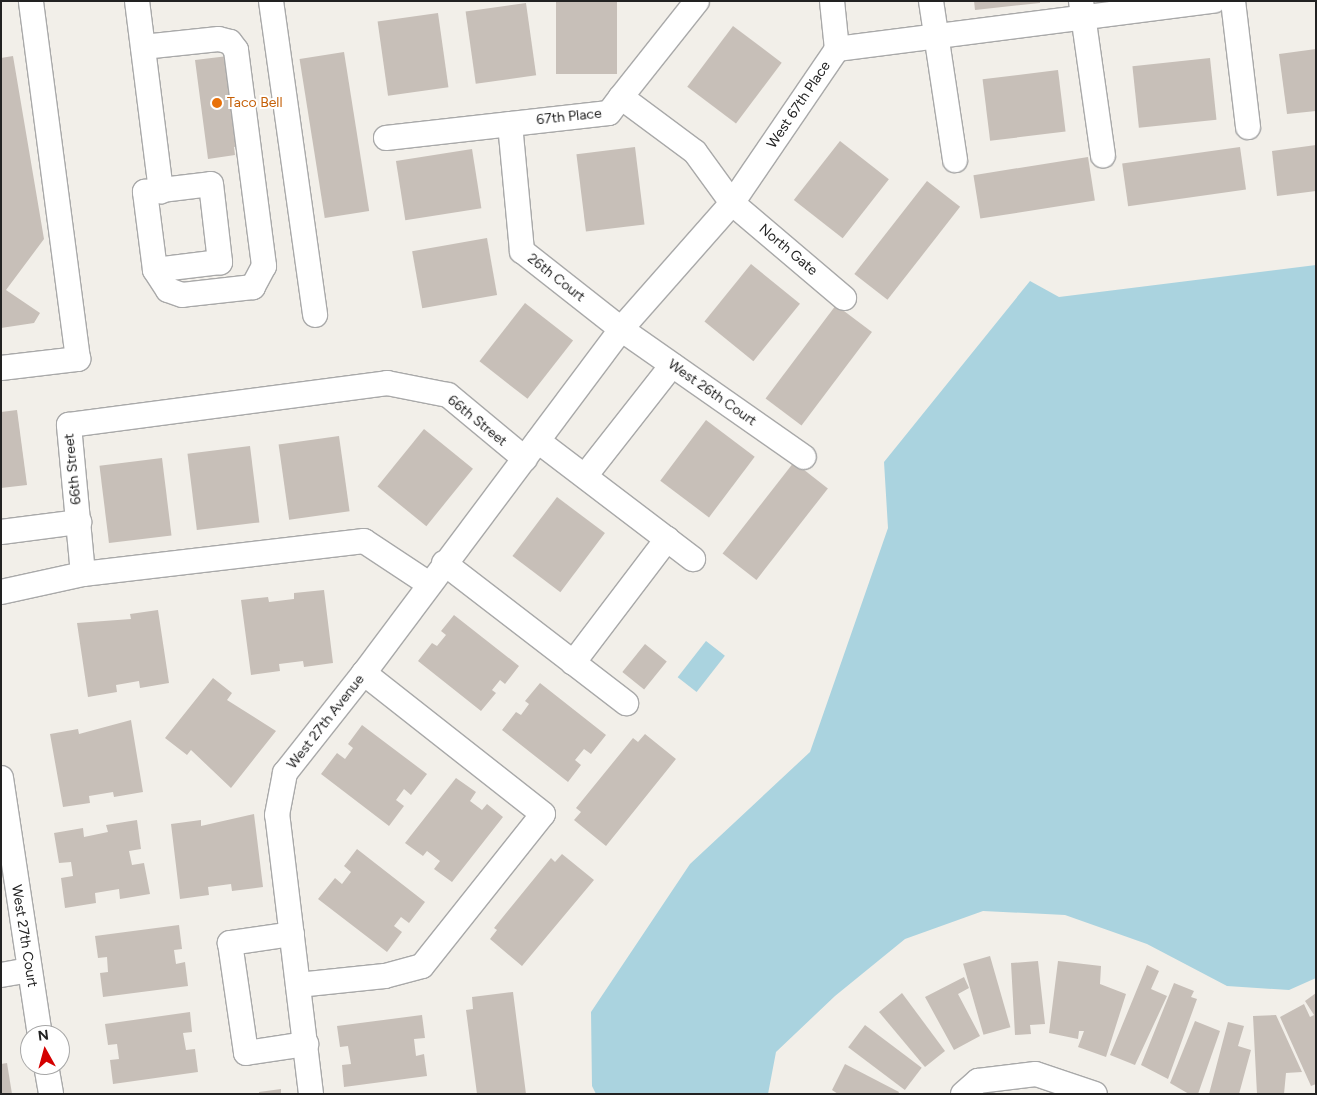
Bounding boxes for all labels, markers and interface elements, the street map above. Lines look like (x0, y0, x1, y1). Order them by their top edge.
street label: West 67th Place (764, 58, 834, 152)
place label: Taco Bell (227, 95, 283, 111)
marker: Taco Bell (211, 97, 223, 109)
street label: 67th Place (536, 105, 602, 129)
street label: North Gate (755, 221, 821, 279)
street label: 26th Court (524, 250, 588, 306)
street label: West 26th Court (665, 356, 759, 430)
street label: 66th Street (444, 392, 510, 450)
street label: 66th Street (61, 433, 85, 505)
street label: West 27th Avenue (284, 672, 368, 772)
street label: West 27th Court (8, 883, 40, 989)
north arrow (20, 1025, 70, 1075)
text: N (37, 1027, 50, 1045)

